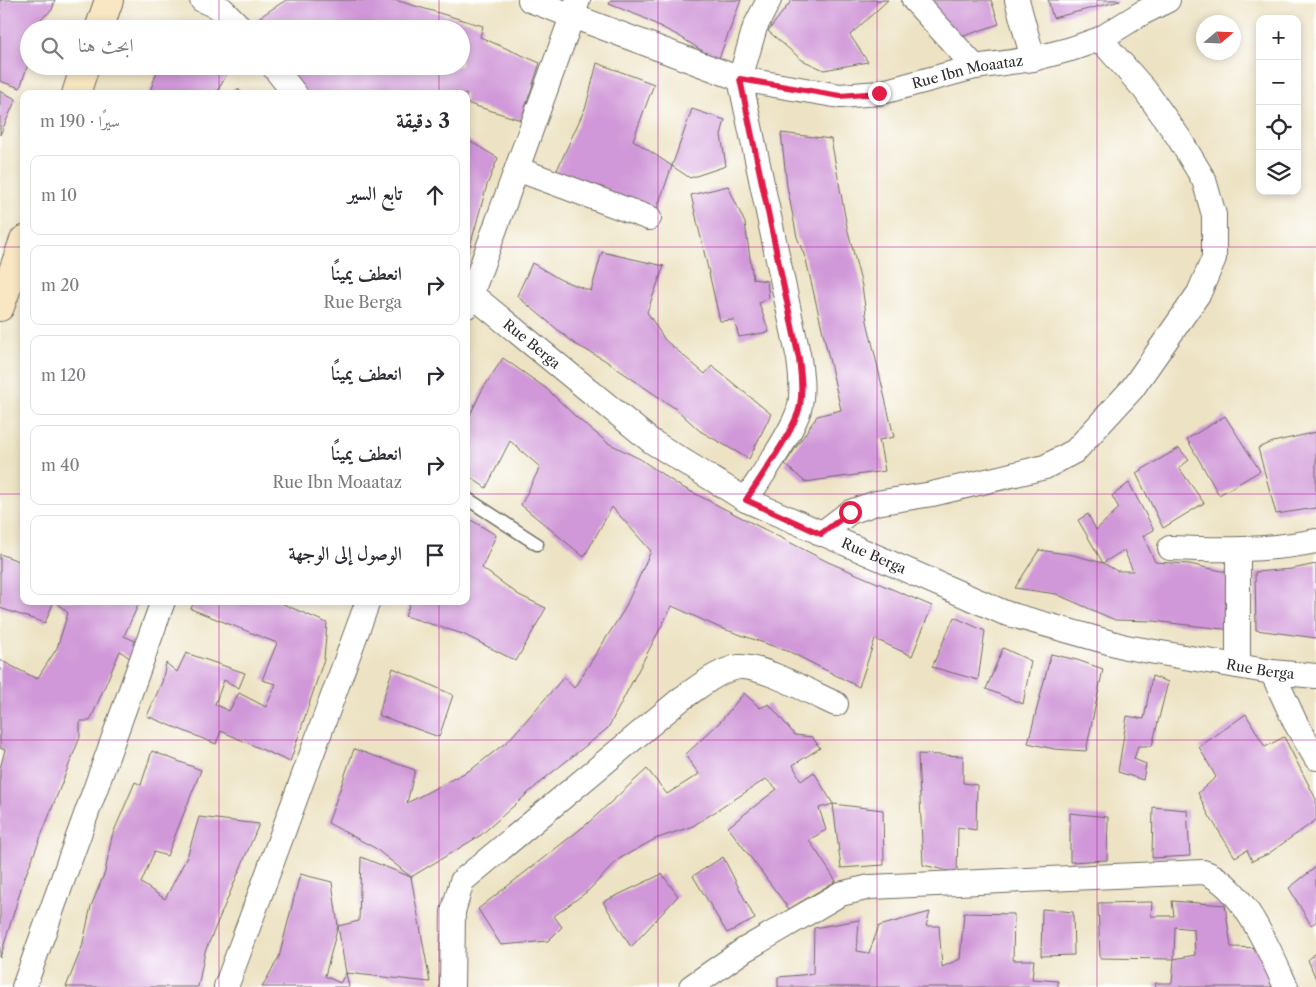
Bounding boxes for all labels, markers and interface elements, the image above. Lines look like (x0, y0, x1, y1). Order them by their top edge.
north arrow (1196, 15, 1241, 60)
map controls (1256, 15, 1301, 195)
button: + (1256, 15, 1301, 60)
search box (20, 20, 470, 75)
icon: search (38, 34, 66, 62)
text: ابحث هنا (78, 34, 134, 57)
street label: Rue Ibn Moaataz (910, 51, 1024, 93)
button: − (1256, 60, 1301, 105)
route end (868, 82, 891, 105)
button: locate (1256, 105, 1301, 150)
text: 3 دقيقة (396, 108, 450, 133)
text: سيرًا · 190 m (40, 111, 120, 131)
button: layers (1256, 150, 1301, 195)
icon: ahead (421, 181, 449, 209)
text: تابع السير (348, 182, 402, 205)
text: 10 m (41, 185, 77, 205)
text: انعطف يمينًا (331, 262, 402, 285)
icon: right (421, 271, 449, 299)
text: 20 m (41, 275, 80, 295)
text: Rue Berga (324, 292, 402, 312)
street label: Rue Berga (500, 315, 565, 373)
icon: right (421, 361, 449, 389)
text: انعطف يمينًا (331, 362, 402, 385)
text: 120 m (41, 365, 86, 385)
text: انعطف يمينًا (331, 442, 402, 465)
icon: right (421, 451, 449, 479)
text: 40 m (41, 455, 80, 475)
text: Rue Ibn Moaataz (272, 472, 402, 492)
route start (839, 501, 862, 524)
street label: Rue Berga (839, 534, 909, 578)
icon: arrive (421, 541, 449, 569)
text: الوصول إلى الوجهة (288, 542, 402, 565)
street label: Rue Berga (1225, 655, 1296, 683)

